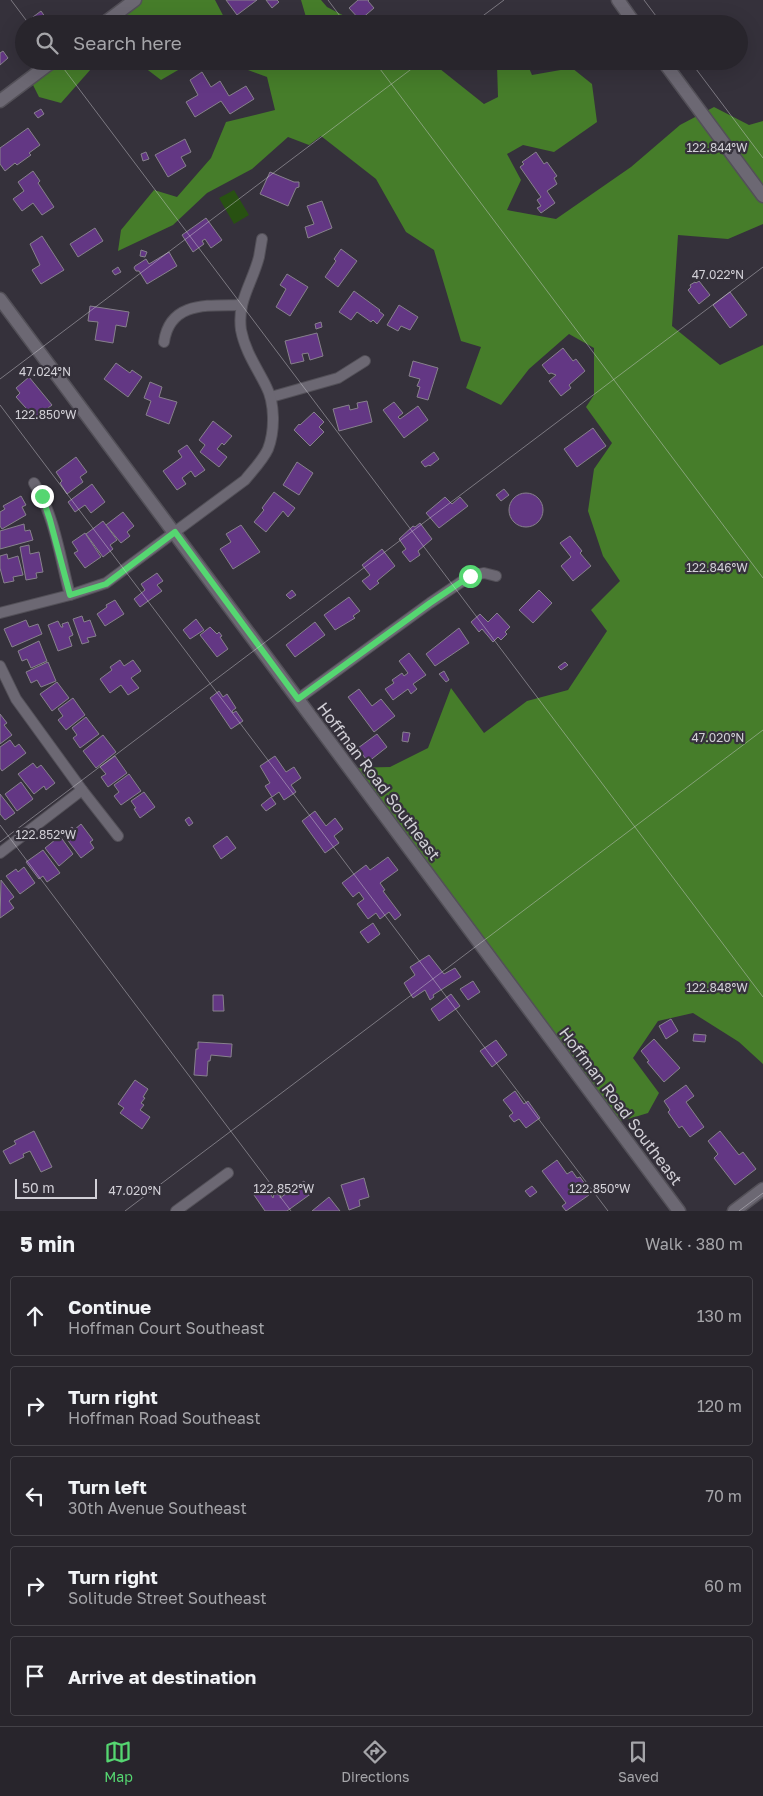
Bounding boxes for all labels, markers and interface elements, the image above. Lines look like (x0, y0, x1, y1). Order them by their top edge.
search box (15, 15, 748, 70)
icon: search (33, 29, 61, 57)
text: Search here (73, 31, 182, 54)
text: 122.844°W (687, 140, 748, 155)
text: 47.022°N (692, 267, 744, 282)
text: 47.024°N (19, 364, 71, 379)
text: 122.850°W (15, 407, 77, 422)
route end (31, 485, 54, 508)
text: 122.846°W (686, 560, 748, 575)
route start (459, 565, 482, 588)
street label: Hoffman Road Southeast (313, 698, 445, 864)
text: 47.020°N (692, 730, 744, 745)
text: 122.852°W (16, 827, 77, 842)
text: 122.848°W (686, 980, 748, 995)
street label: Hoffman Road Southeast (555, 1023, 687, 1189)
scale bar (15, 1176, 98, 1199)
text: 50 m (22, 1179, 55, 1196)
text: 122.852°W (254, 1181, 315, 1196)
text: 122.850°W (569, 1181, 631, 1196)
text: 47.020°N (109, 1183, 161, 1198)
text: 5 min (20, 1231, 75, 1257)
text: Walk · 380 m (645, 1234, 743, 1254)
text: Continue (68, 1295, 151, 1318)
icon: ahead (21, 1302, 49, 1330)
text: 130 m (697, 1306, 742, 1326)
text: Hoffman Court Southeast (68, 1318, 265, 1338)
text: Turn right (68, 1385, 158, 1408)
icon: right (21, 1392, 49, 1420)
text: 120 m (697, 1396, 742, 1416)
text: Hoffman Road Southeast (68, 1408, 261, 1428)
text: Turn left (68, 1475, 147, 1498)
icon: left (21, 1482, 49, 1510)
text: 70 m (705, 1486, 742, 1506)
text: 30th Avenue Southeast (68, 1498, 247, 1518)
text: Turn right (68, 1565, 158, 1588)
icon: right (21, 1572, 49, 1600)
text: 60 m (704, 1576, 742, 1596)
text: Solitude Street Southeast (68, 1588, 267, 1608)
icon: arrive (21, 1662, 49, 1690)
text: Arrive at destination (68, 1665, 256, 1688)
tab: Map (104, 1738, 133, 1785)
tab: Directions (341, 1738, 410, 1785)
tab: Saved (618, 1738, 659, 1785)

